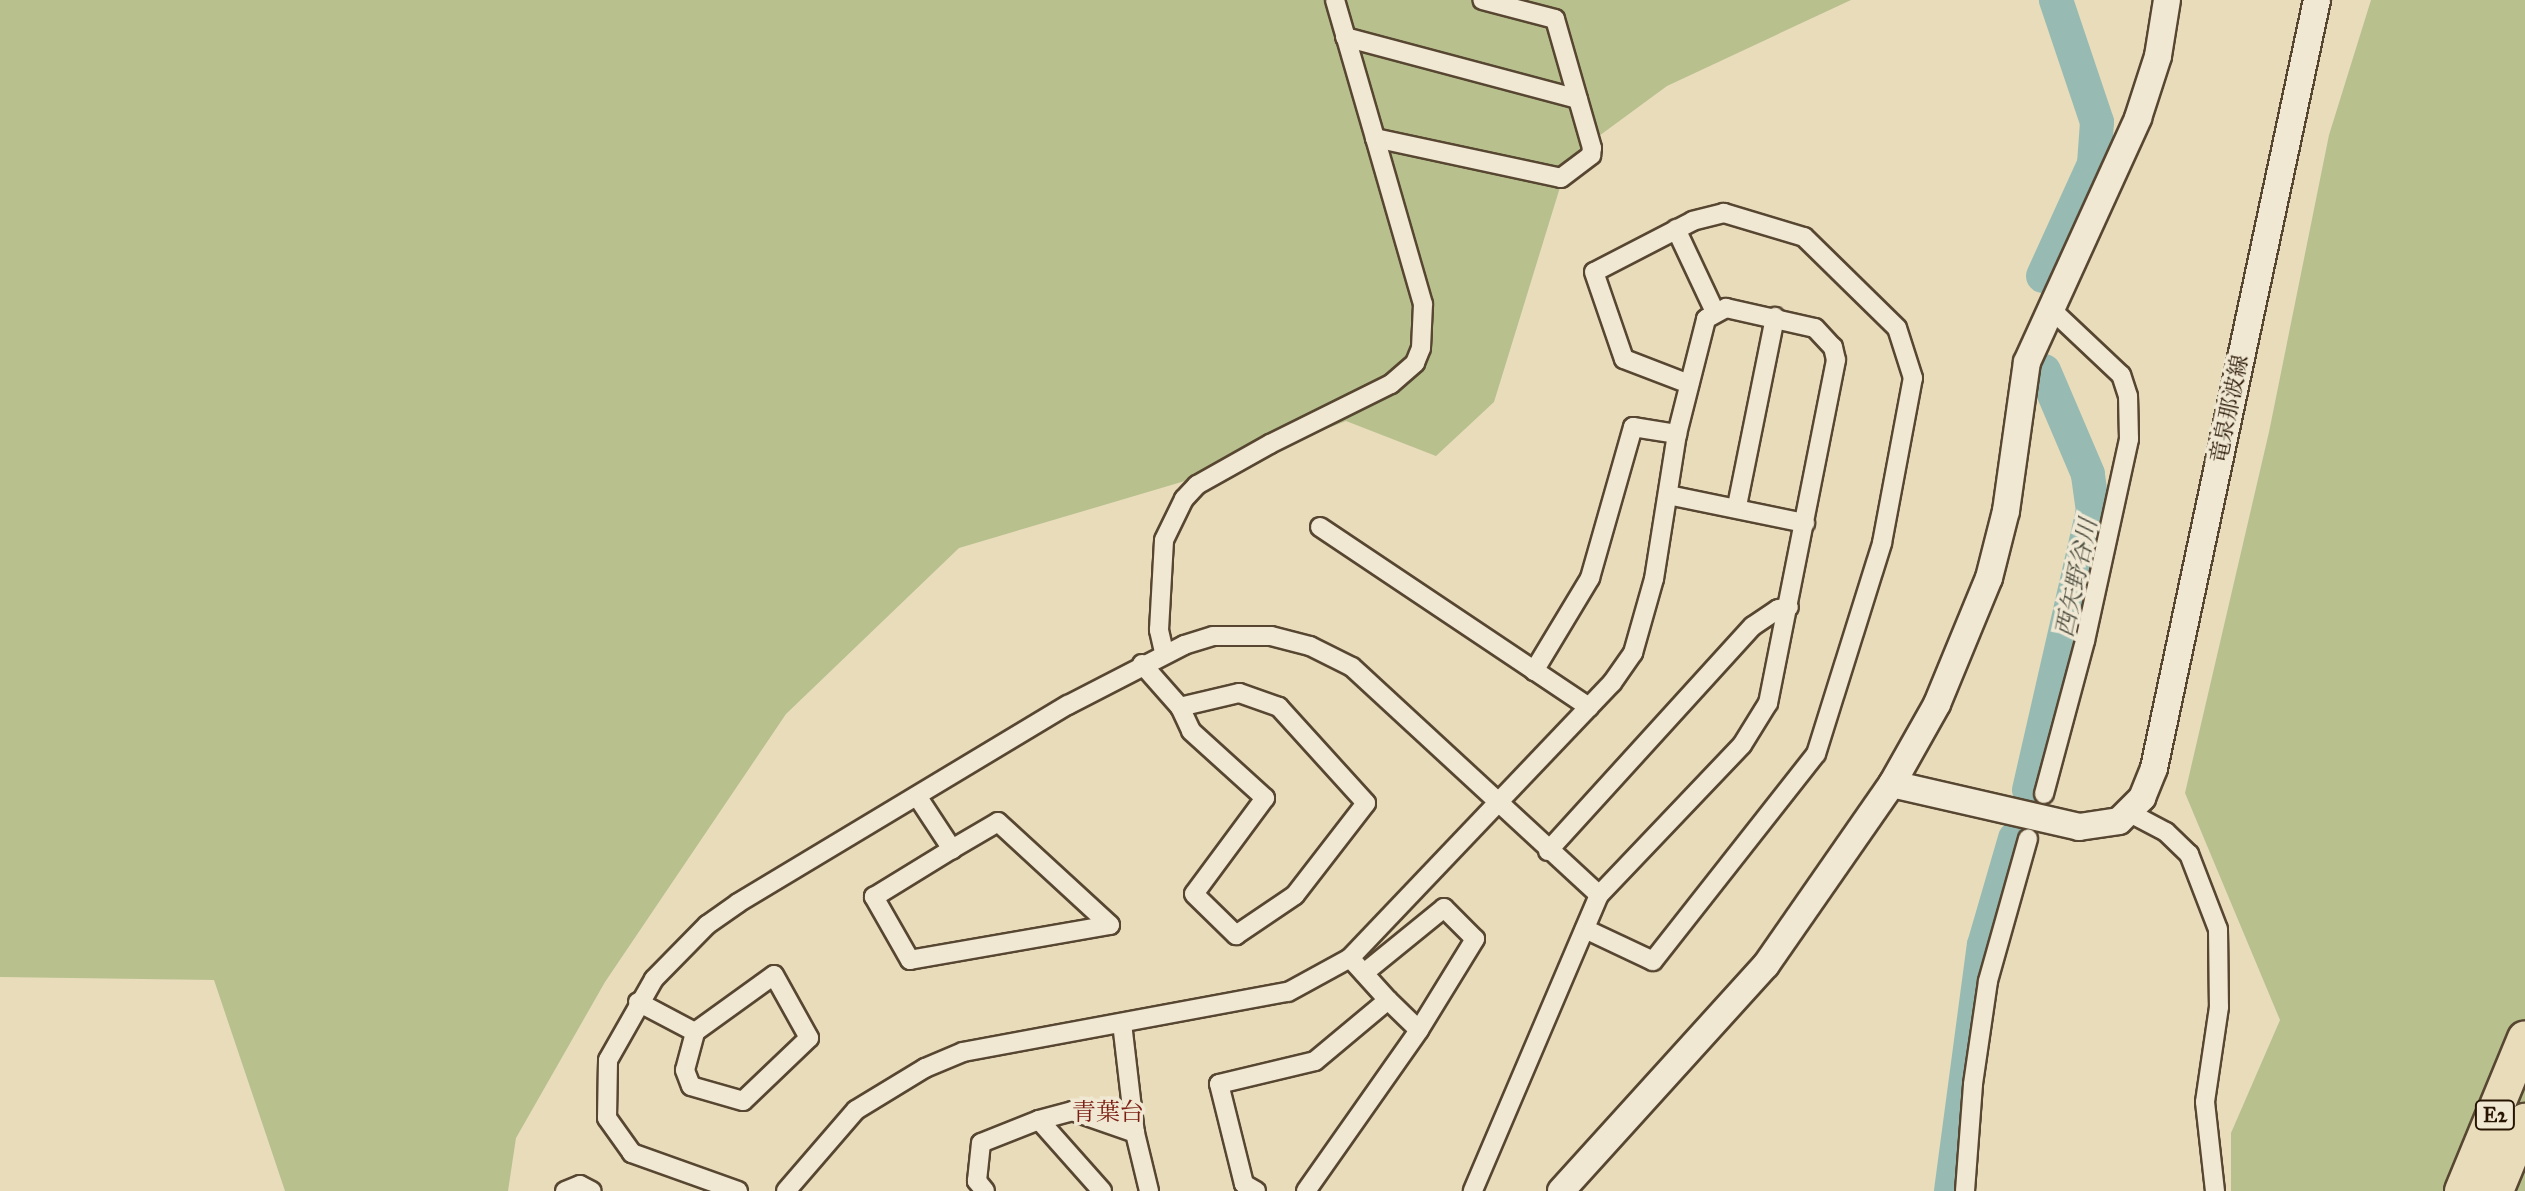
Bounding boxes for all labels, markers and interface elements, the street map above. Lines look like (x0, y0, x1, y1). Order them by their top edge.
street label: 竜泉那波線 (2205, 352, 2253, 466)
water label: 西矢野谷川 (2050, 516, 2104, 640)
district label: 青葉台 (1072, 1099, 1144, 1127)
road number: E2 (2473, 1099, 2517, 1131)

